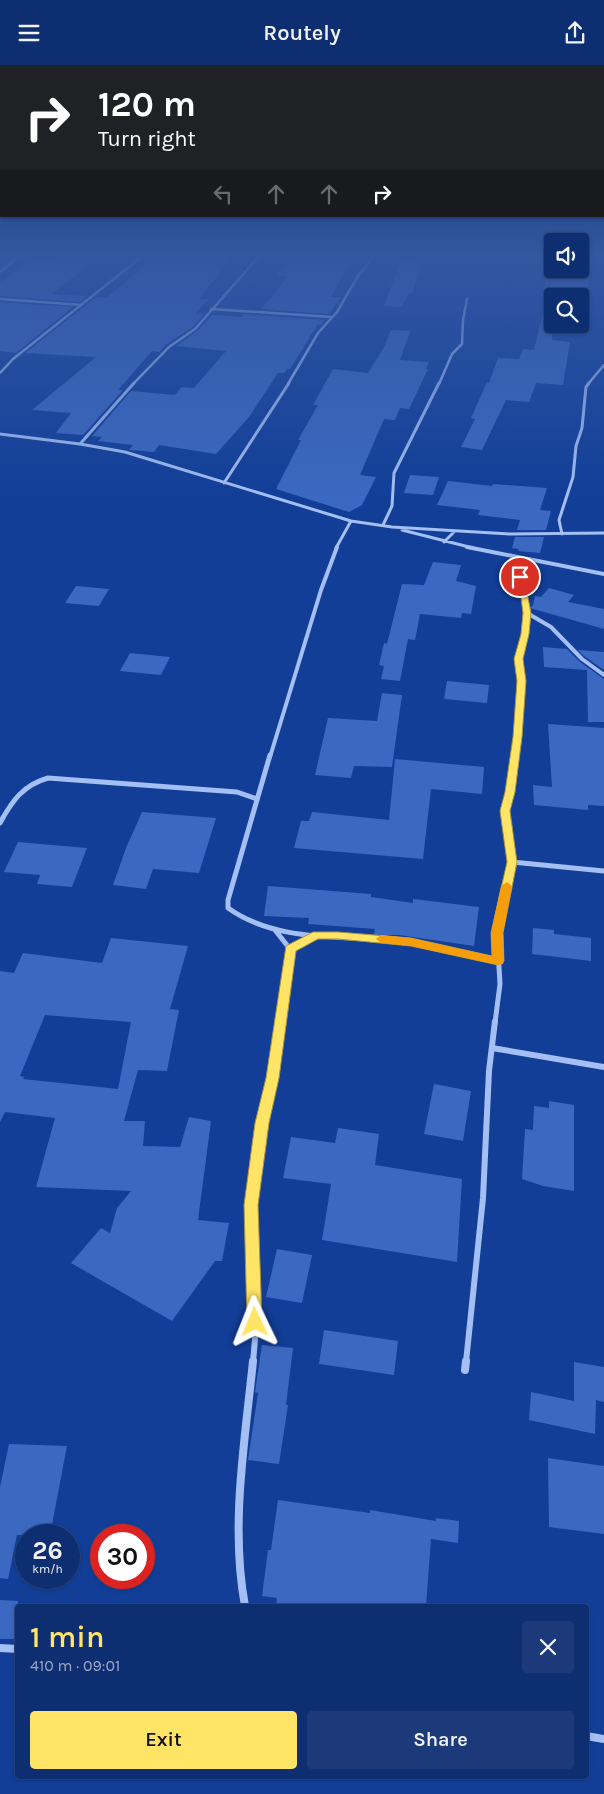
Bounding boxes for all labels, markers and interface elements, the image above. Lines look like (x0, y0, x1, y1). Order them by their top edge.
icon: menu (15, 19, 43, 47)
icon: share (561, 19, 589, 47)
text: Routely (263, 20, 341, 46)
text: 120 m (98, 84, 196, 125)
icon: right (15, 85, 80, 150)
text: Turn right (98, 126, 196, 152)
icon: left (209, 180, 237, 208)
icon: ahead (262, 180, 290, 208)
icon: ahead (315, 180, 343, 208)
icon: right (368, 180, 396, 208)
map controls (544, 233, 589, 333)
button: sound (544, 233, 589, 278)
button: search (544, 288, 589, 333)
pin (499, 556, 541, 598)
icon: arrive (506, 563, 534, 591)
position arrow (228, 1295, 280, 1347)
speed limit sign: 30 (90, 1524, 155, 1589)
text: 26 (32, 1536, 63, 1565)
text: km/h (32, 1562, 63, 1576)
text: 1 min (30, 1619, 104, 1655)
button: close (522, 1621, 574, 1673)
text: 410 m · 09:01 (30, 1656, 120, 1675)
button: Exit (30, 1711, 297, 1769)
button: Share (307, 1711, 574, 1769)

